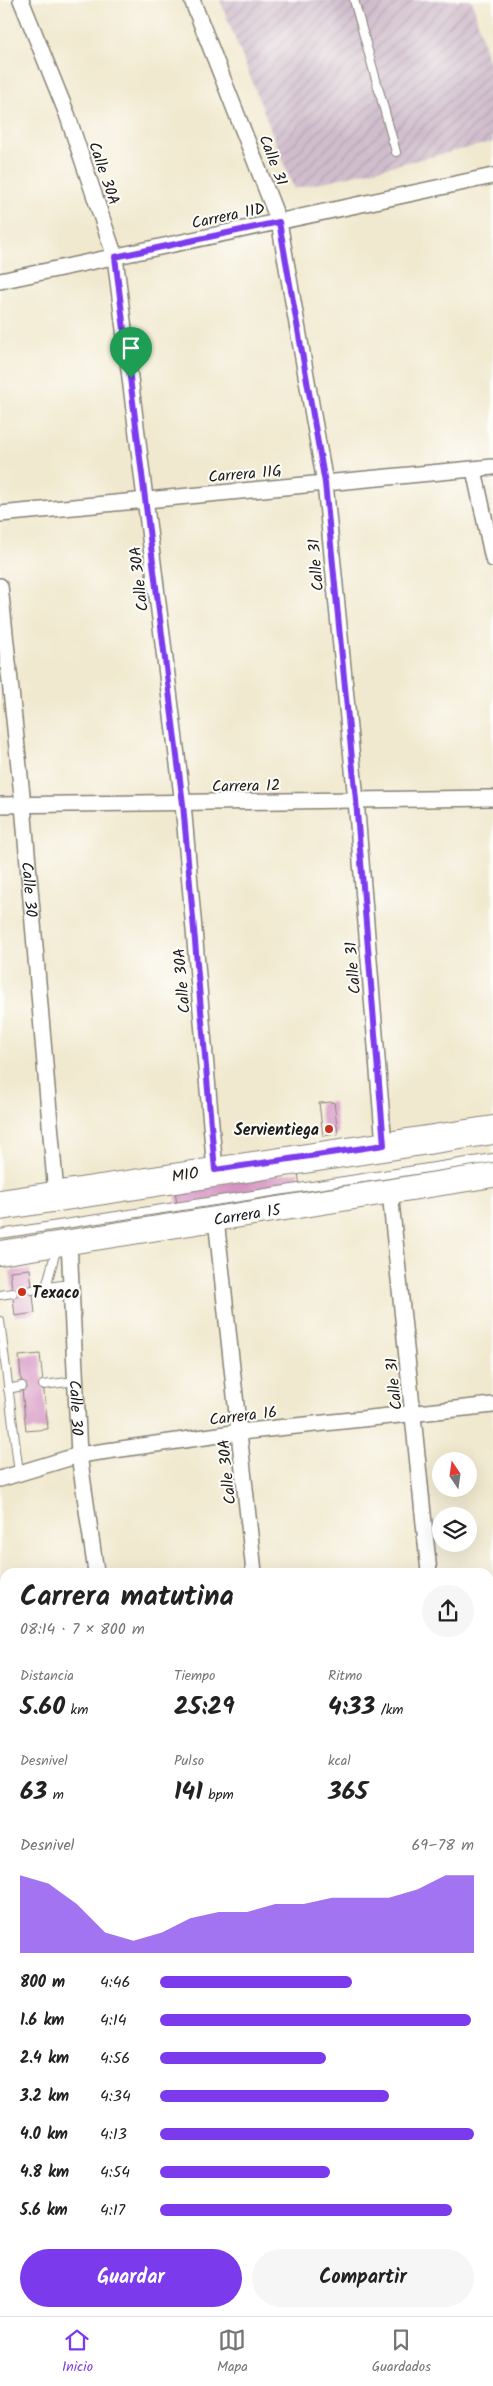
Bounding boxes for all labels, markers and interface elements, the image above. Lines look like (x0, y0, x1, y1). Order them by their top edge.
street label: Calle 31 (251, 131, 294, 190)
street label: Calle 30A (81, 138, 126, 209)
street label: Carrera 11D (189, 196, 267, 236)
pin (110, 327, 152, 378)
icon: arrive (117, 334, 145, 362)
street label: Carrera 11G (207, 459, 283, 490)
street label: Calle 31 (302, 538, 331, 592)
street label: Calle 30A (123, 545, 156, 613)
street label: Carrera 12 (212, 773, 280, 800)
street label: Calle 30 (14, 861, 43, 918)
street label: Calle 31 (339, 941, 368, 995)
street label: Calle 30A (167, 947, 198, 1015)
place label: Servientiega (234, 1118, 319, 1143)
marker: Servientiega (323, 1123, 335, 1135)
street label: MIO (170, 1161, 201, 1190)
street label: Carrera 15 (212, 1198, 284, 1233)
place label: Texaco (32, 1281, 79, 1306)
marker: Texaco (16, 1286, 28, 1298)
street label: Calle 31 (379, 1356, 410, 1411)
street label: Calle 30 (61, 1379, 89, 1436)
street label: Carrera 16 (208, 1400, 278, 1433)
street label: Calle 30A (212, 1438, 243, 1506)
north arrow (432, 1452, 478, 1498)
map controls (432, 1452, 477, 1552)
button: layers (432, 1507, 477, 1552)
text: Carrera matutina (20, 1575, 234, 1620)
button: share (422, 1585, 474, 1637)
text: 08:14 · 7 × 800 m (20, 1617, 145, 1642)
text: Distancia (20, 1665, 74, 1687)
text: Tiempo (174, 1665, 215, 1687)
text: Ritmo (328, 1665, 362, 1687)
text: 5.60 (20, 1687, 65, 1727)
text: 25:29 (174, 1687, 235, 1727)
text: 4:33 (328, 1687, 375, 1727)
text: km (65, 1699, 88, 1721)
text: /km (375, 1699, 403, 1721)
text: Desnivel (20, 1750, 68, 1772)
text: Pulso (174, 1750, 204, 1772)
text: kcal (328, 1750, 351, 1772)
text: 63 (20, 1772, 47, 1812)
text: 141 (174, 1772, 203, 1812)
text: 365 (328, 1772, 368, 1812)
text: m (47, 1784, 64, 1806)
text: bpm (203, 1784, 234, 1806)
text: Desnivel (20, 1833, 75, 1858)
text: 69–78 m (411, 1833, 474, 1858)
text: 800 m (20, 1970, 65, 1995)
text: 4:46 (100, 1970, 130, 1995)
text: 1.6 km (20, 2008, 64, 2033)
text: 4:14 (100, 2008, 127, 2033)
text: 2.4 km (20, 2046, 69, 2071)
text: 4:56 (100, 2046, 130, 2071)
text: 3.2 km (20, 2084, 69, 2109)
text: 4:34 (100, 2084, 131, 2109)
text: 4.0 km (20, 2122, 68, 2147)
text: 4:13 (100, 2122, 127, 2147)
text: 4.8 km (20, 2160, 69, 2185)
text: 4:54 (100, 2160, 130, 2185)
text: 5.6 km (20, 2198, 68, 2223)
text: 4:17 (100, 2198, 125, 2223)
button: Guardar (20, 2249, 242, 2307)
button: Compartir (252, 2249, 474, 2307)
tab: Inicio (62, 2326, 93, 2378)
tab: Mapa (217, 2326, 248, 2378)
tab: Guardados (372, 2326, 431, 2378)

